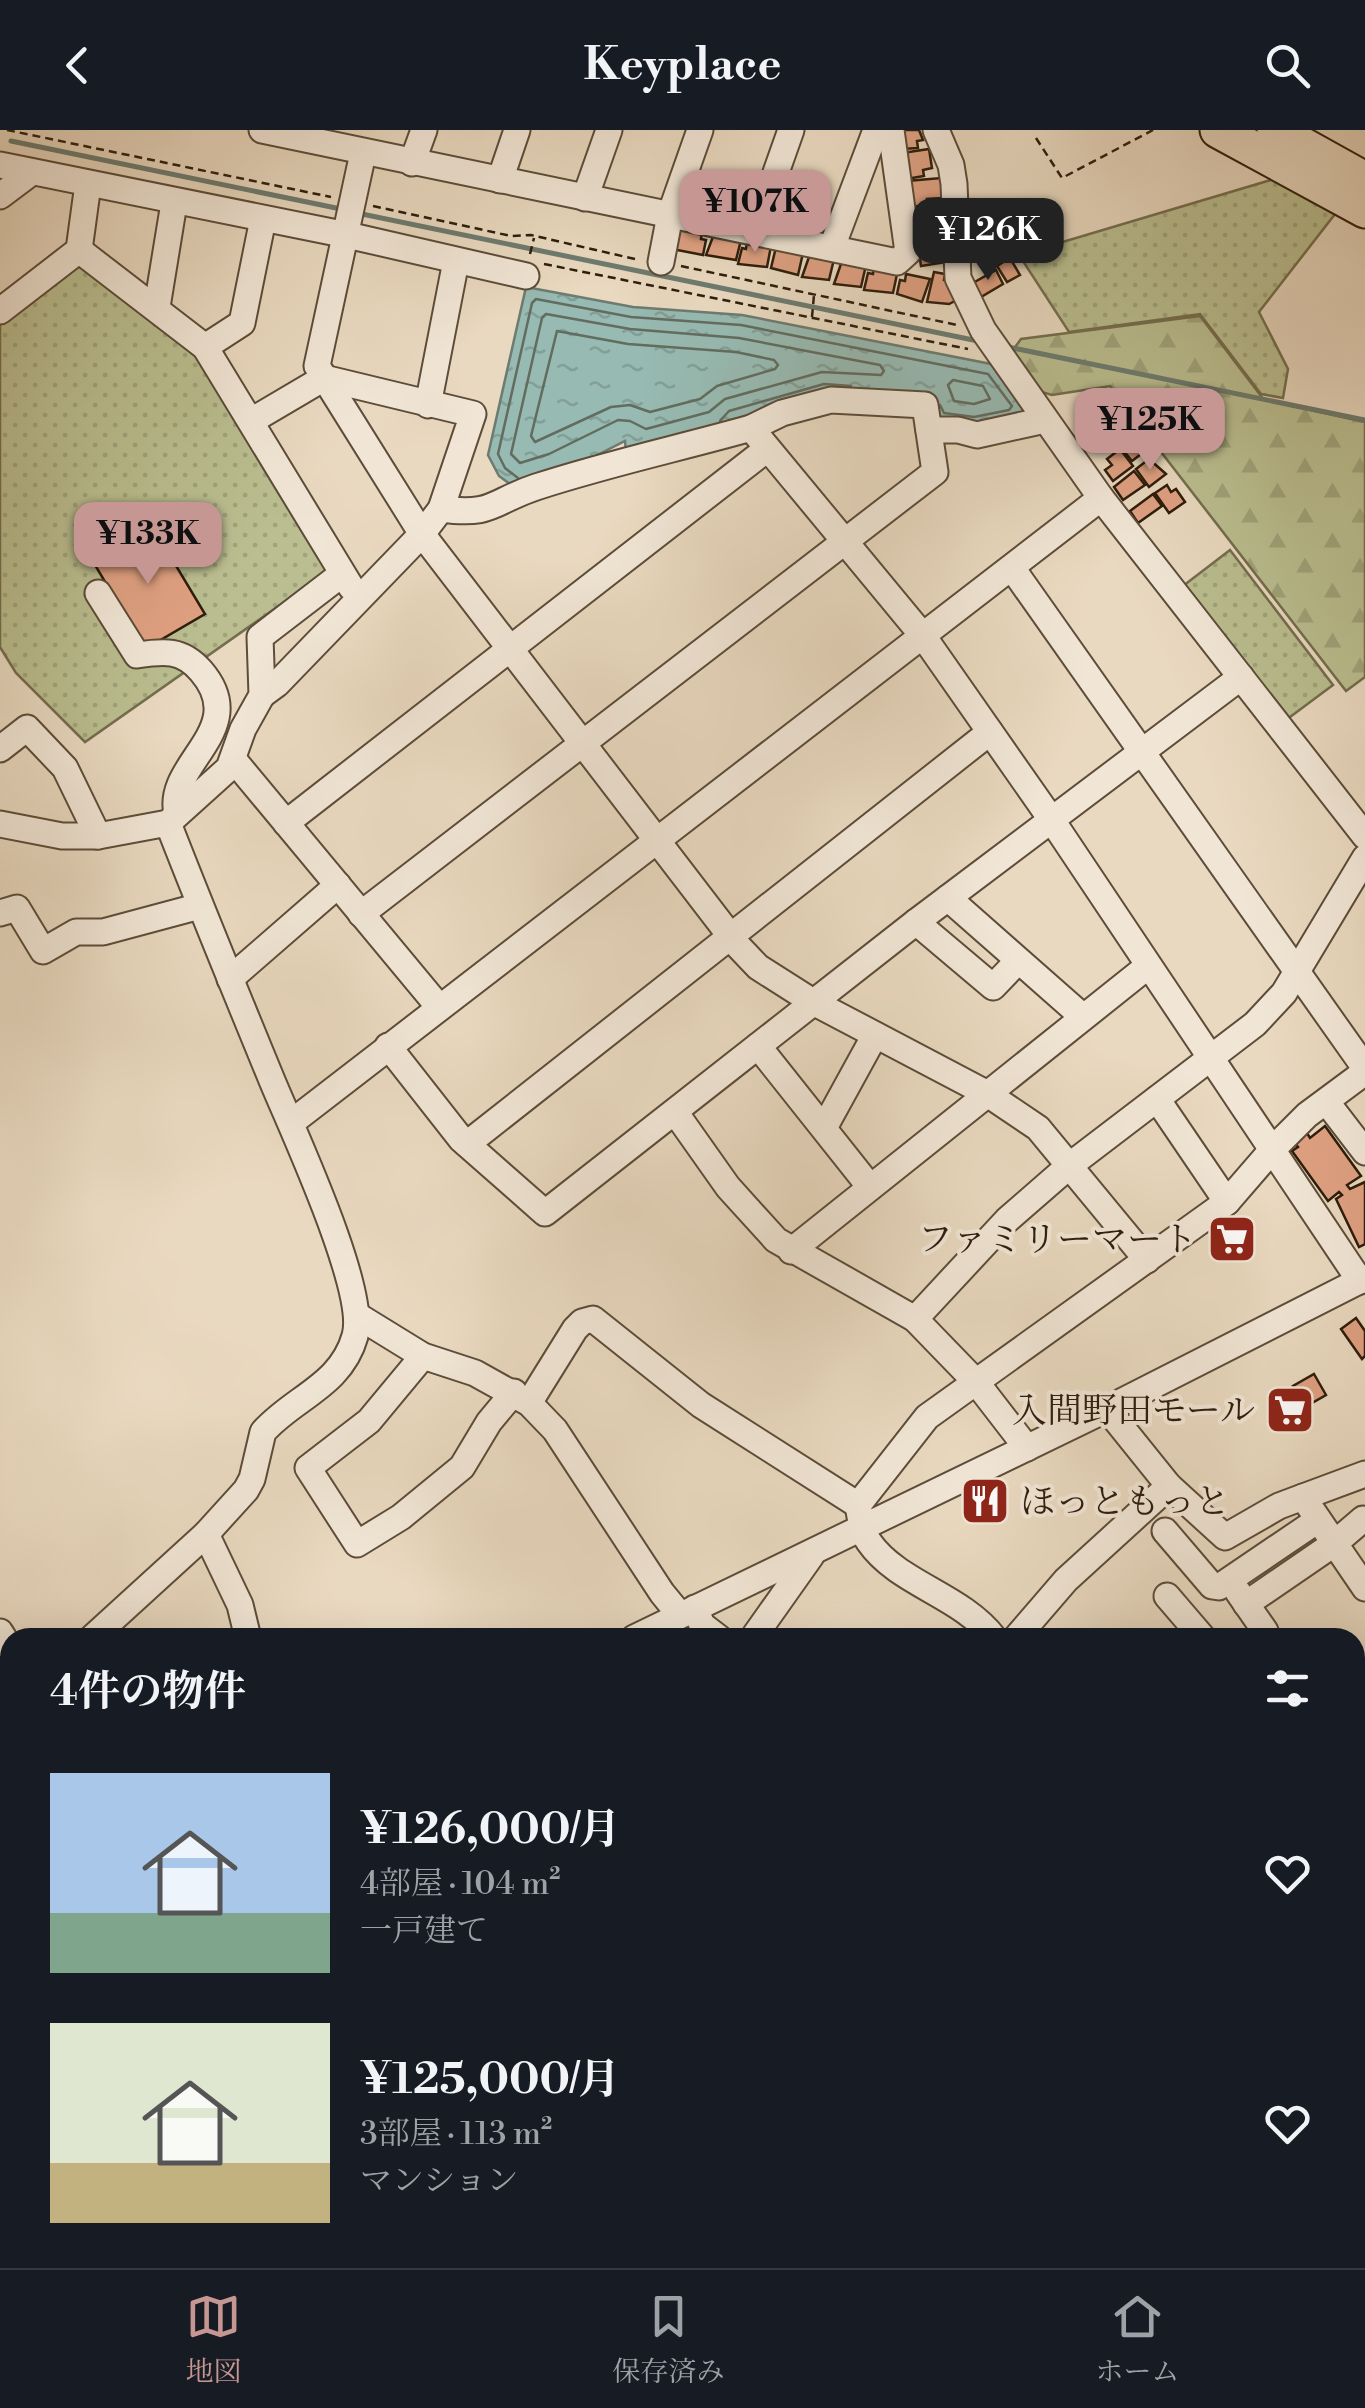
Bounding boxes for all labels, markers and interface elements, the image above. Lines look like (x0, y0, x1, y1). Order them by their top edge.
text: Keyplace (584, 37, 781, 94)
icon: back (50, 38, 105, 93)
icon: search (1260, 38, 1315, 93)
pin: ¥107K (685, 170, 825, 255)
text: ¥107K (702, 182, 808, 222)
pin: ¥126K (918, 198, 1058, 283)
text: ¥126K (935, 210, 1041, 250)
pin: ¥125K (1080, 388, 1220, 473)
text: ¥125K (1097, 400, 1203, 440)
pin: ¥133K (78, 502, 218, 587)
text: ¥133K (96, 514, 200, 554)
supermarket icon: ファミリーマート (1206, 1213, 1258, 1265)
place label: ファミリーマート (918, 1219, 1197, 1262)
supermarket icon: 入間野田モール (1264, 1384, 1316, 1436)
place label: 入間野田モール (1012, 1390, 1255, 1433)
restaurant icon: ほっともっと (959, 1475, 1011, 1527)
place label: ほっともっと (1020, 1481, 1230, 1524)
icon: filters (1260, 1661, 1315, 1716)
text: 4件の物件 (50, 1666, 246, 1719)
text: ¥126,000/月 (360, 1804, 620, 1857)
icon: home (130, 1813, 250, 1933)
icon: heart (1260, 1846, 1315, 1901)
text: 4部屋 · 104 m² (360, 1864, 560, 1904)
text: 一戸建て (360, 1911, 488, 1951)
text: ¥125,000/月 (360, 2054, 620, 2107)
icon: home (130, 2063, 250, 2183)
icon: heart (1260, 2096, 1315, 2151)
text: 3部屋 · 113 m² (360, 2114, 552, 2154)
text: マンション (360, 2161, 519, 2201)
tab: 地図 (185, 2289, 242, 2390)
tab: 保存済み (612, 2289, 725, 2390)
tab: ホーム (1095, 2289, 1180, 2390)

